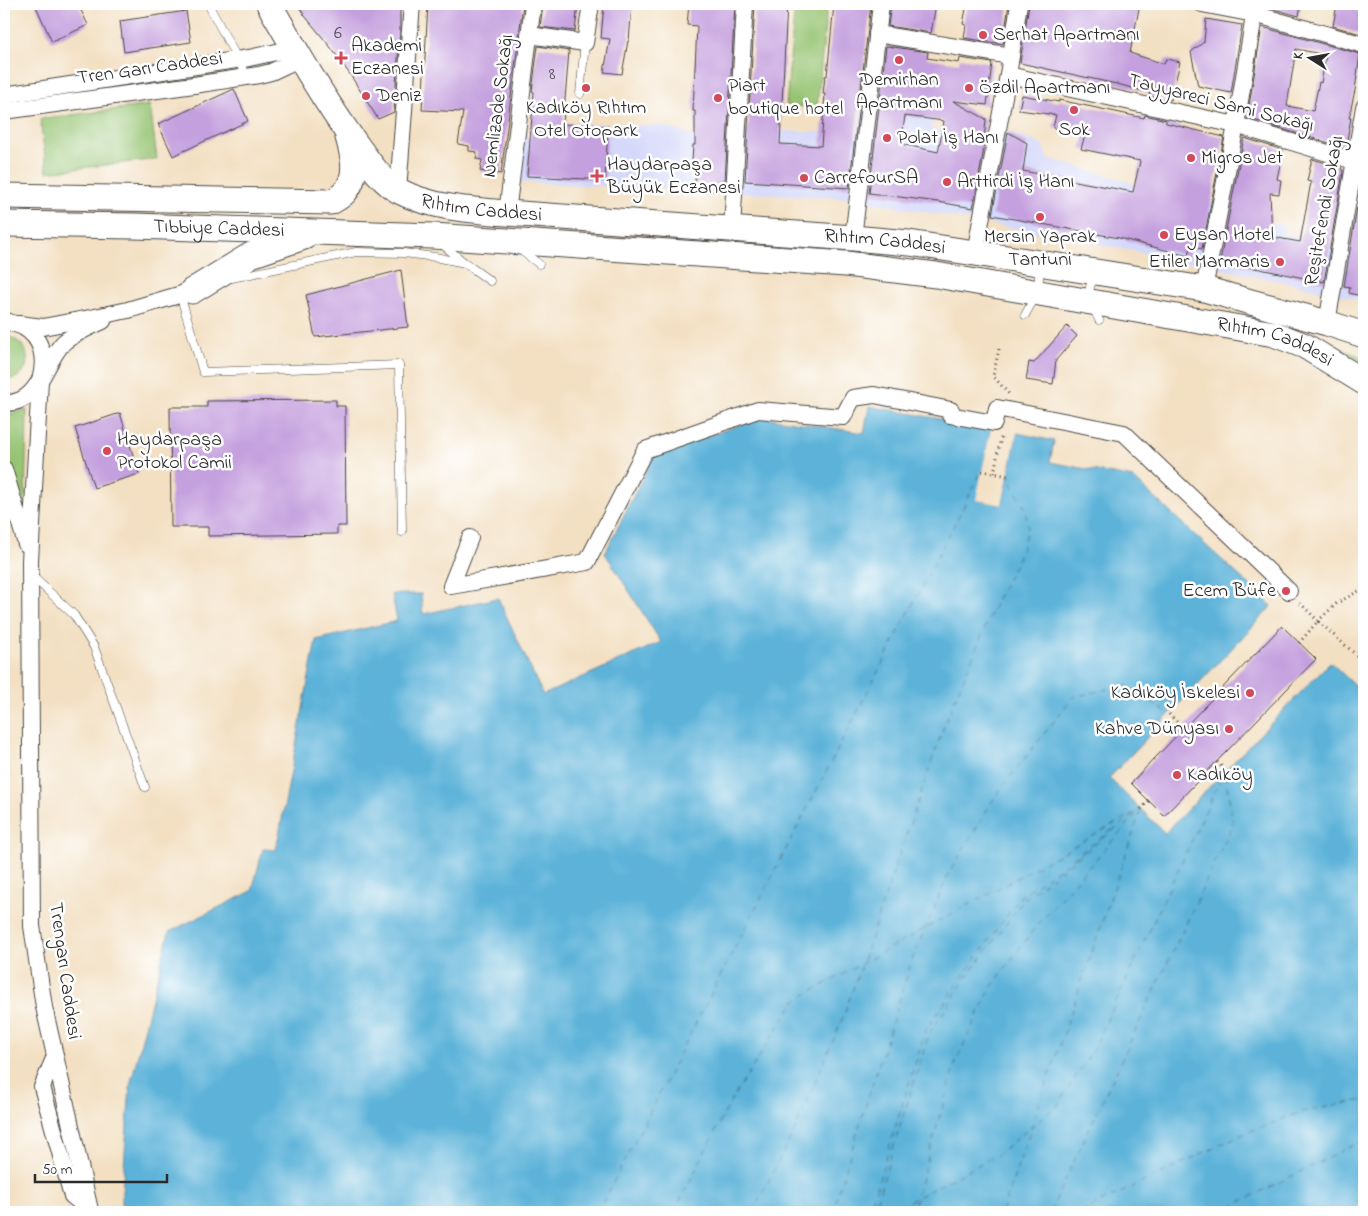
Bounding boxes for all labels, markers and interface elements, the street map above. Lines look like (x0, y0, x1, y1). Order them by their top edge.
house number: 6 (334, 21, 342, 47)
place label: Serhat Apartmanı (993, 21, 1140, 50)
marker: Serhat Apartmanı (977, 29, 989, 41)
place label: Akademi Eczanesi (351, 32, 424, 84)
north arrow (1286, 32, 1336, 82)
street label: Nemlizade Sokağı (476, 33, 523, 179)
street label: Tren Garı Caddesi (75, 44, 225, 94)
text: K (1288, 49, 1310, 61)
marker: Akademi Eczanesi (335, 52, 347, 64)
marker: Demirhan Apartmanı (893, 54, 905, 66)
house number: 8 (549, 62, 556, 88)
place label: Demirhan Apartmanı (856, 66, 942, 118)
street label: Tayyareci Sami Sokağı (1125, 67, 1317, 142)
place label: Piart boutique hotel (728, 72, 843, 124)
place label: Özdil Apartmanı (979, 74, 1110, 103)
place label: Deniz (375, 82, 422, 111)
marker: Kadıköy Rıhtım Otel Otopark (580, 82, 592, 94)
marker: Özdil Apartmanı (963, 82, 975, 94)
marker: Deniz (360, 90, 372, 102)
marker: Piart boutique hotel (712, 92, 724, 104)
place label: Kadıköy Rıhtım Otel Otopark (526, 94, 646, 146)
marker: Sok (1068, 104, 1080, 116)
place label: Sok (1058, 116, 1090, 145)
place label: Polat İş Hanı (897, 124, 999, 153)
marker: Polat İş Hanı (881, 132, 893, 144)
street label: Reşitefendi Sokağı (1298, 134, 1353, 289)
place label: Migros Jet (1201, 144, 1283, 174)
place label: Haydarpaşa Büyük Eczanesi (606, 151, 741, 203)
marker: Migros Jet (1185, 152, 1197, 164)
place label: CarrefourSA (814, 164, 918, 193)
place label: Arttirdi İş Hanı (957, 168, 1074, 197)
marker: Haydarpaşa Büyük Eczanesi (591, 170, 603, 182)
marker: CarrefourSA (798, 172, 810, 184)
marker: Arttirdi İş Hanı (941, 176, 953, 188)
street label: Rıhtım Caddesi (417, 186, 543, 230)
marker: Mersin Yaprak Tantuni (1034, 211, 1046, 223)
street label: Tıbbiye Caddesi (153, 212, 285, 246)
street label: Rıhtım Caddesi (823, 221, 948, 263)
place label: Eysan Hotel (1174, 221, 1274, 250)
place label: Mersin Yaprak Tantuni (984, 223, 1097, 275)
marker: Eysan Hotel (1158, 229, 1170, 241)
place label: Etiler Marmaris (1149, 248, 1270, 277)
marker: Etiler Marmaris (1274, 256, 1286, 268)
street label: Rıhtım Caddesi (1214, 310, 1339, 374)
place label: Haydarpaşa Protokol Camii (117, 426, 232, 478)
marker: Haydarpaşa Protokol Camii (101, 445, 113, 457)
place label: Ecem Büfe (1182, 577, 1276, 606)
marker: Ecem Büfe (1280, 585, 1292, 597)
place label: Kadıköy İskelesi (1111, 679, 1240, 708)
marker: Kadıköy İskelesi (1244, 687, 1256, 699)
place label: Kahve Dünyası (1095, 715, 1219, 744)
marker: Kahve Dünyası (1223, 723, 1235, 735)
place label: Kadıköy (1187, 761, 1253, 790)
marker: Kadıköy (1171, 769, 1183, 781)
street label: Trengarı Caddesi (39, 901, 88, 1042)
scale bar (35, 1151, 168, 1183)
text: 50 m (42, 1159, 73, 1181)

